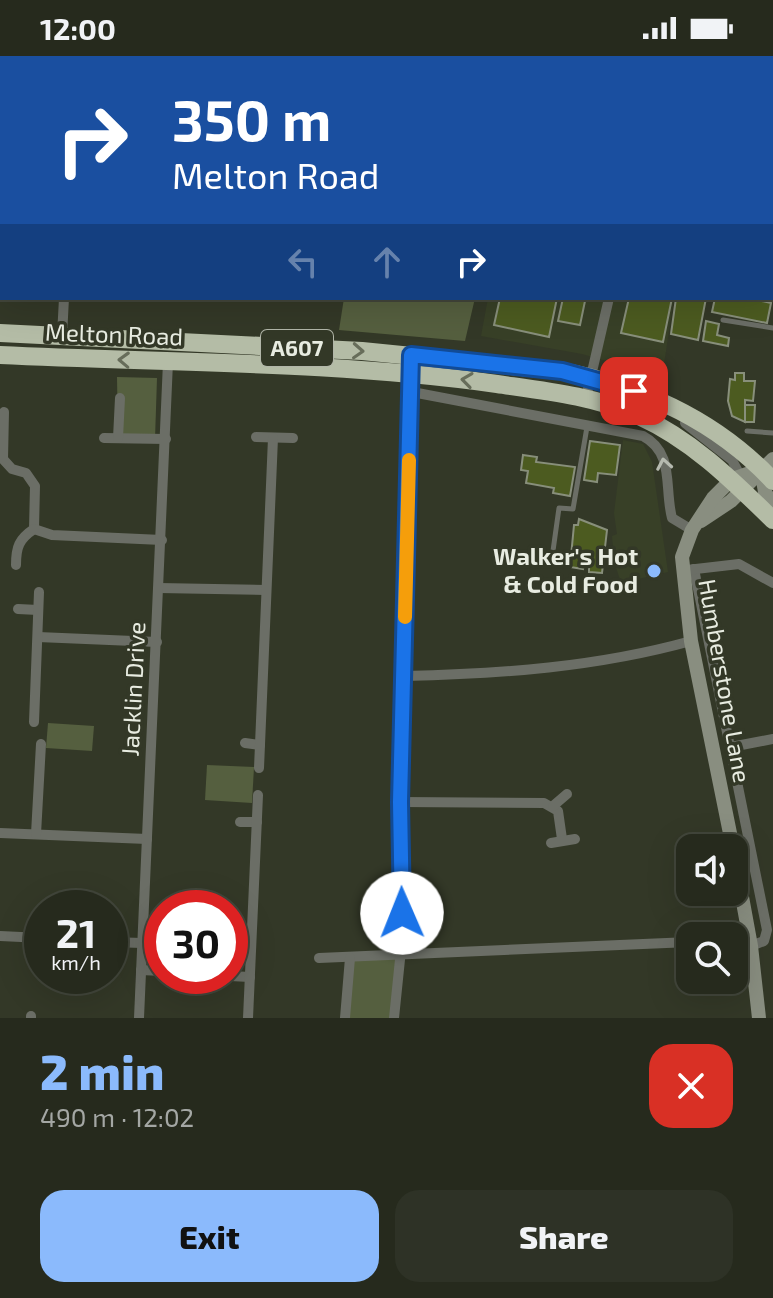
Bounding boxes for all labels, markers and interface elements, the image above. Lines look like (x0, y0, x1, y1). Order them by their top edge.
text: 12:00 (40, 10, 116, 46)
text: 350 m (172, 85, 331, 152)
icon: right (40, 88, 144, 192)
text: Melton Road (172, 153, 379, 196)
icon: left (281, 240, 325, 284)
icon: ahead (365, 240, 409, 284)
icon: right (449, 240, 493, 284)
street label: Melton Road (44, 317, 184, 350)
road number: A607 (261, 330, 333, 366)
one-way arrow (351, 342, 364, 359)
one-way arrow (117, 352, 130, 369)
pin (600, 357, 668, 425)
icon: arrive (612, 369, 656, 413)
one-way arrow (460, 372, 474, 389)
one-way arrow (657, 458, 674, 471)
place label: Walker's Hot & Cold Food (493, 541, 638, 598)
marker: Walker's Hot & Cold Food (645, 562, 663, 580)
street label: Humberstone Lane (693, 577, 758, 785)
street label: Jacklin Drive (114, 621, 151, 757)
map controls (676, 834, 748, 994)
button: sound (676, 834, 748, 906)
position arrow (360, 871, 444, 955)
speed limit sign: 30 (144, 890, 248, 994)
text: 21 (56, 908, 96, 956)
button: search (676, 922, 748, 994)
text: km/h (51, 950, 101, 974)
text: 2 min (40, 1042, 164, 1100)
button: close (649, 1044, 733, 1128)
text: 490 m · 12:02 (40, 1101, 194, 1132)
button: Exit (40, 1190, 379, 1282)
button: Share (395, 1190, 733, 1282)

